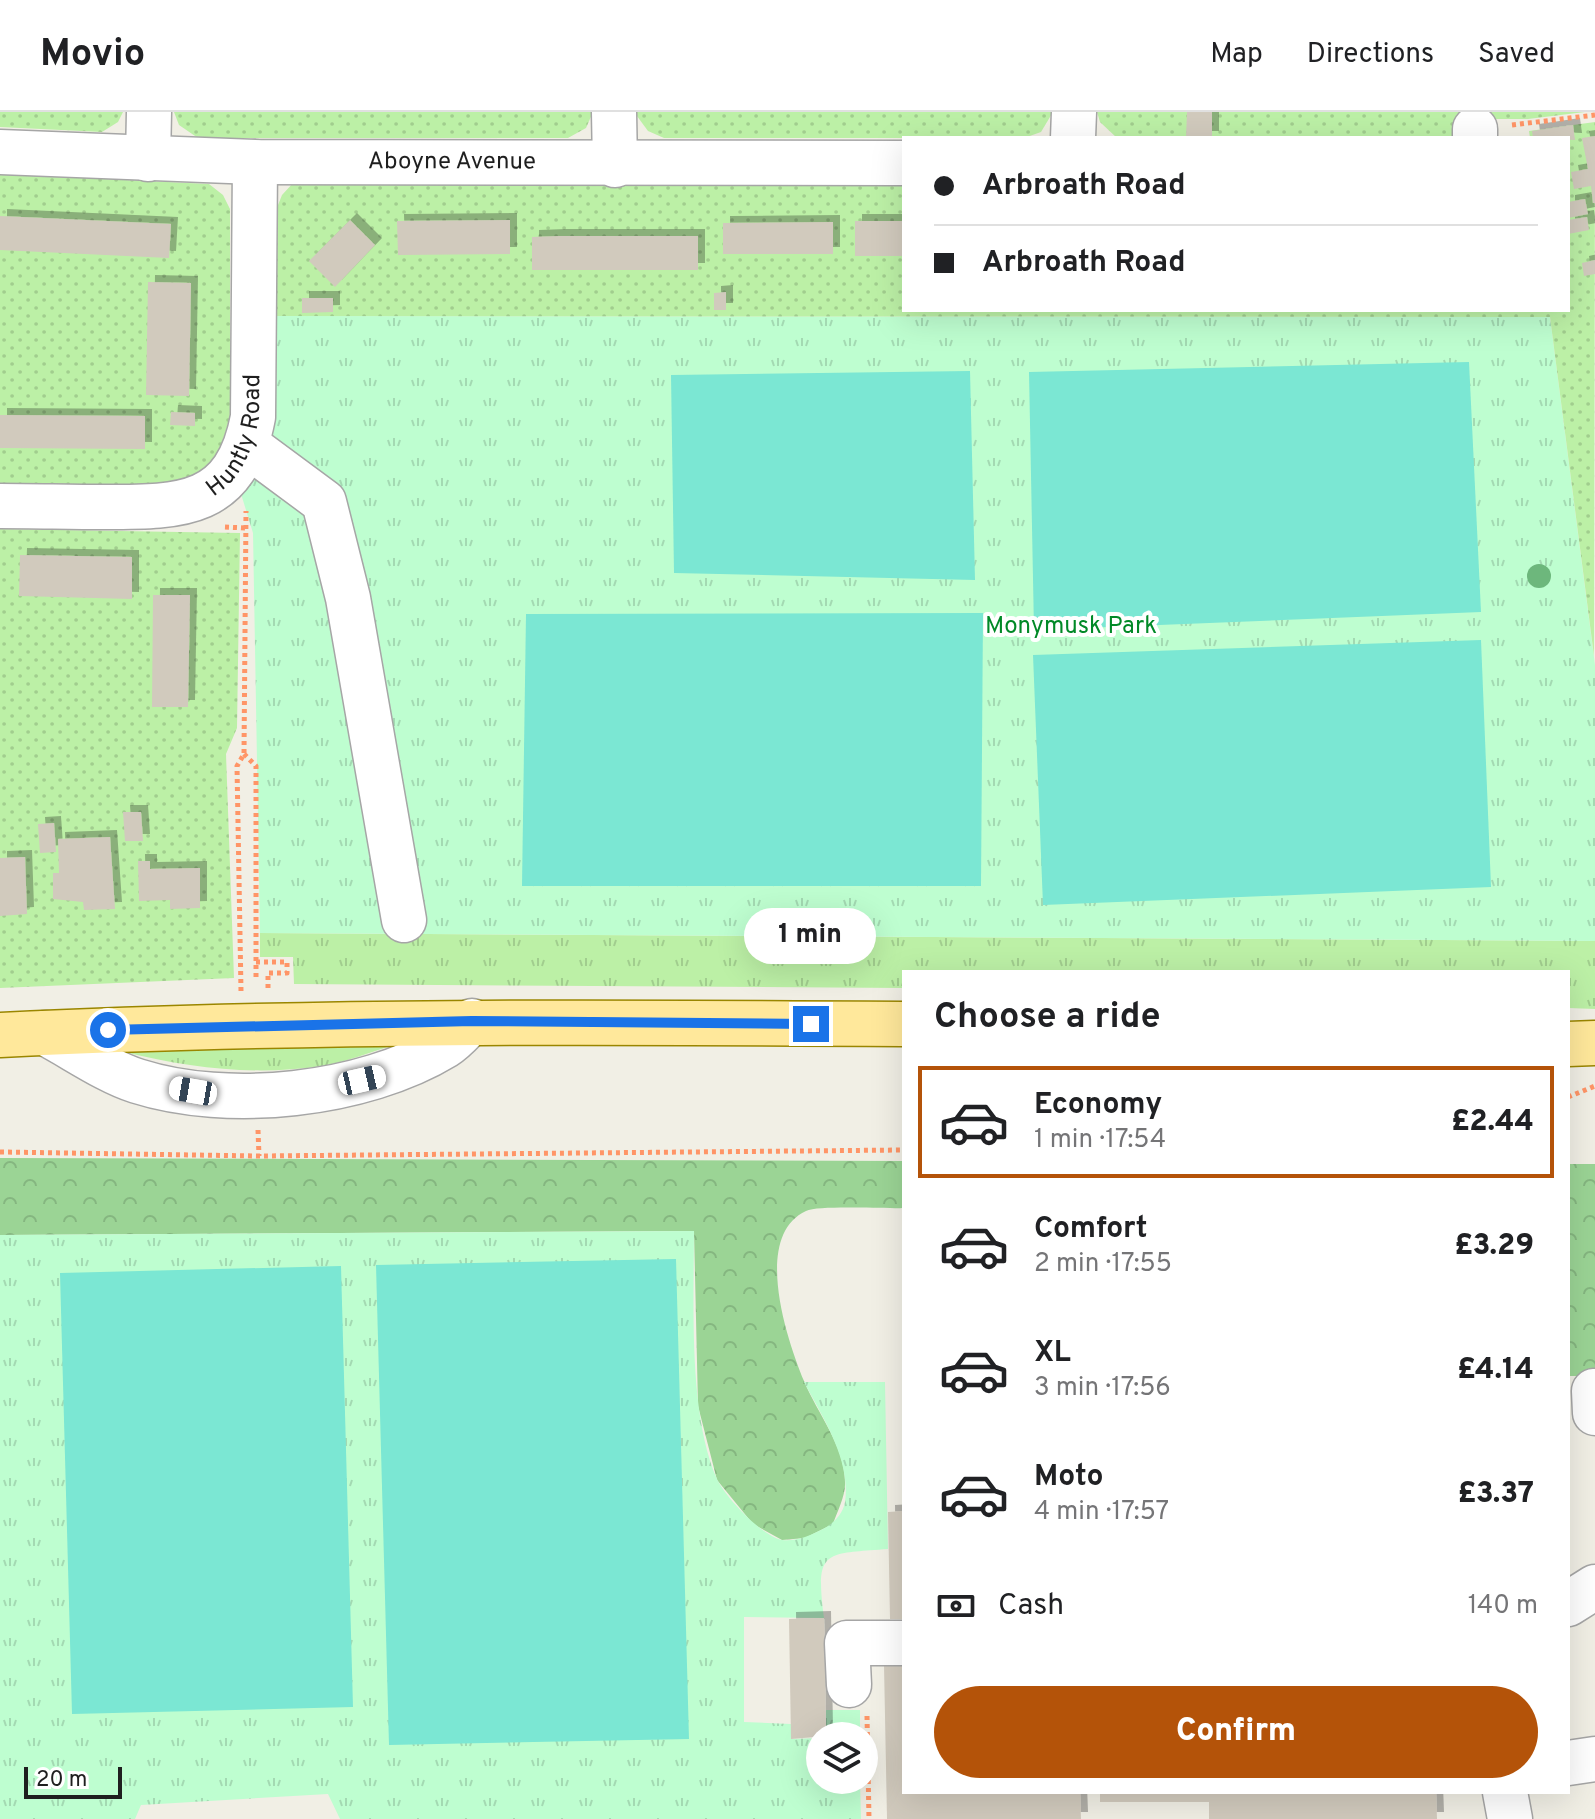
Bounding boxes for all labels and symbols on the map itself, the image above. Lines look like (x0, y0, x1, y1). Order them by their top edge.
street label: Aboyne Avenue (368, 147, 536, 177)
street label: Huntly Road (201, 374, 268, 504)
park label: Monymusk Park (985, 612, 1157, 642)
callout: 1 min (745, 908, 877, 964)
route end (793, 1006, 829, 1042)
route start (90, 1012, 126, 1048)
car (336, 1063, 388, 1097)
car (167, 1075, 219, 1107)
scale bar (24, 1763, 122, 1799)

